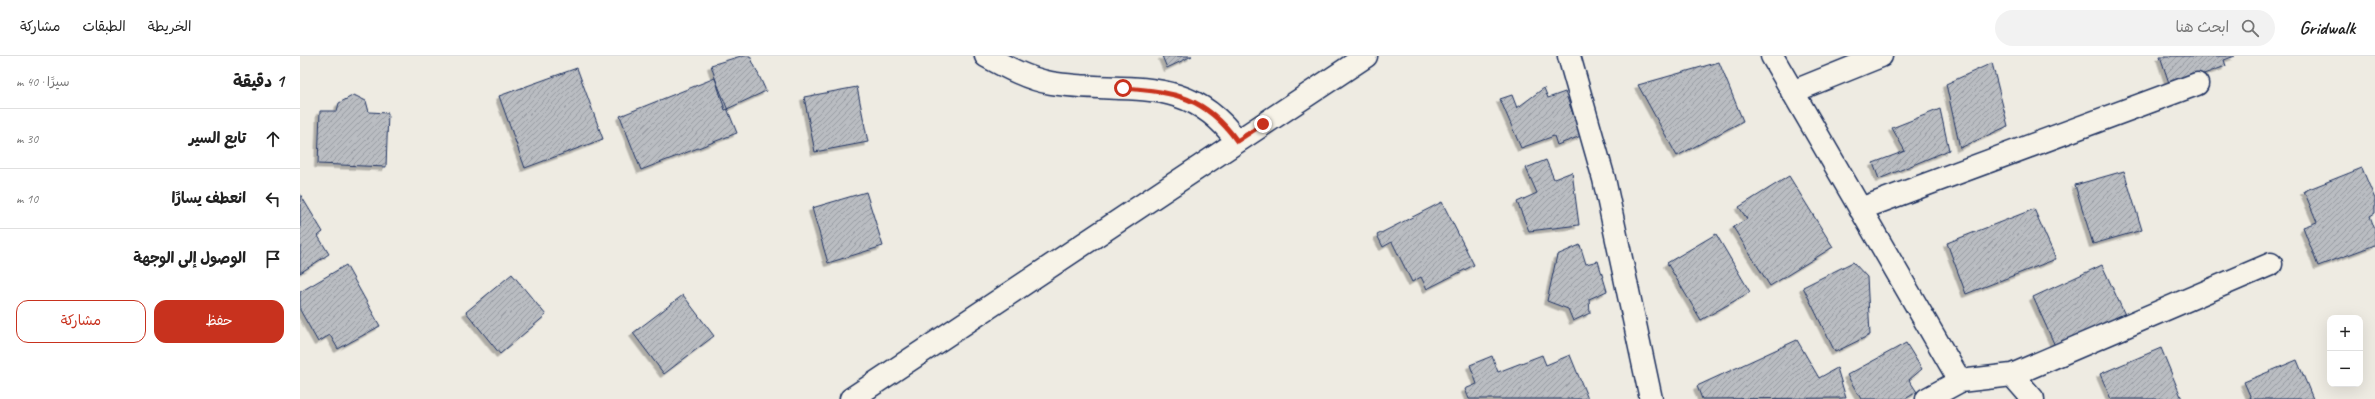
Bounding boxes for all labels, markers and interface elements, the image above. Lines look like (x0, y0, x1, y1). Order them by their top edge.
search box (1995, 10, 2275, 46)
text: Gridwalk (2299, 16, 2355, 40)
icon: search (2239, 17, 2261, 39)
text: مشاركة (20, 18, 60, 35)
text: الطبقات (82, 18, 126, 35)
text: الخريطة (148, 18, 191, 35)
text: ابحث هنا (2175, 18, 2229, 37)
text: 1 دقيقة (233, 71, 284, 92)
text: سيرًا · 40 m (16, 74, 69, 90)
route start (1114, 79, 1132, 97)
route end (1254, 115, 1272, 133)
icon: ahead (262, 128, 284, 150)
text: تابع السير (189, 129, 246, 148)
text: 30 m (16, 131, 38, 147)
icon: left (262, 188, 284, 210)
text: انعطف يسارًا (171, 189, 246, 208)
text: 10 m (16, 191, 38, 207)
icon: arrive (262, 248, 284, 270)
text: الوصول إلى الوجهة (133, 249, 246, 268)
button: مشاركة (16, 300, 146, 343)
button: حفظ (154, 300, 284, 343)
map controls (2327, 315, 2363, 387)
button: + (2327, 315, 2363, 351)
button: − (2327, 351, 2363, 387)

